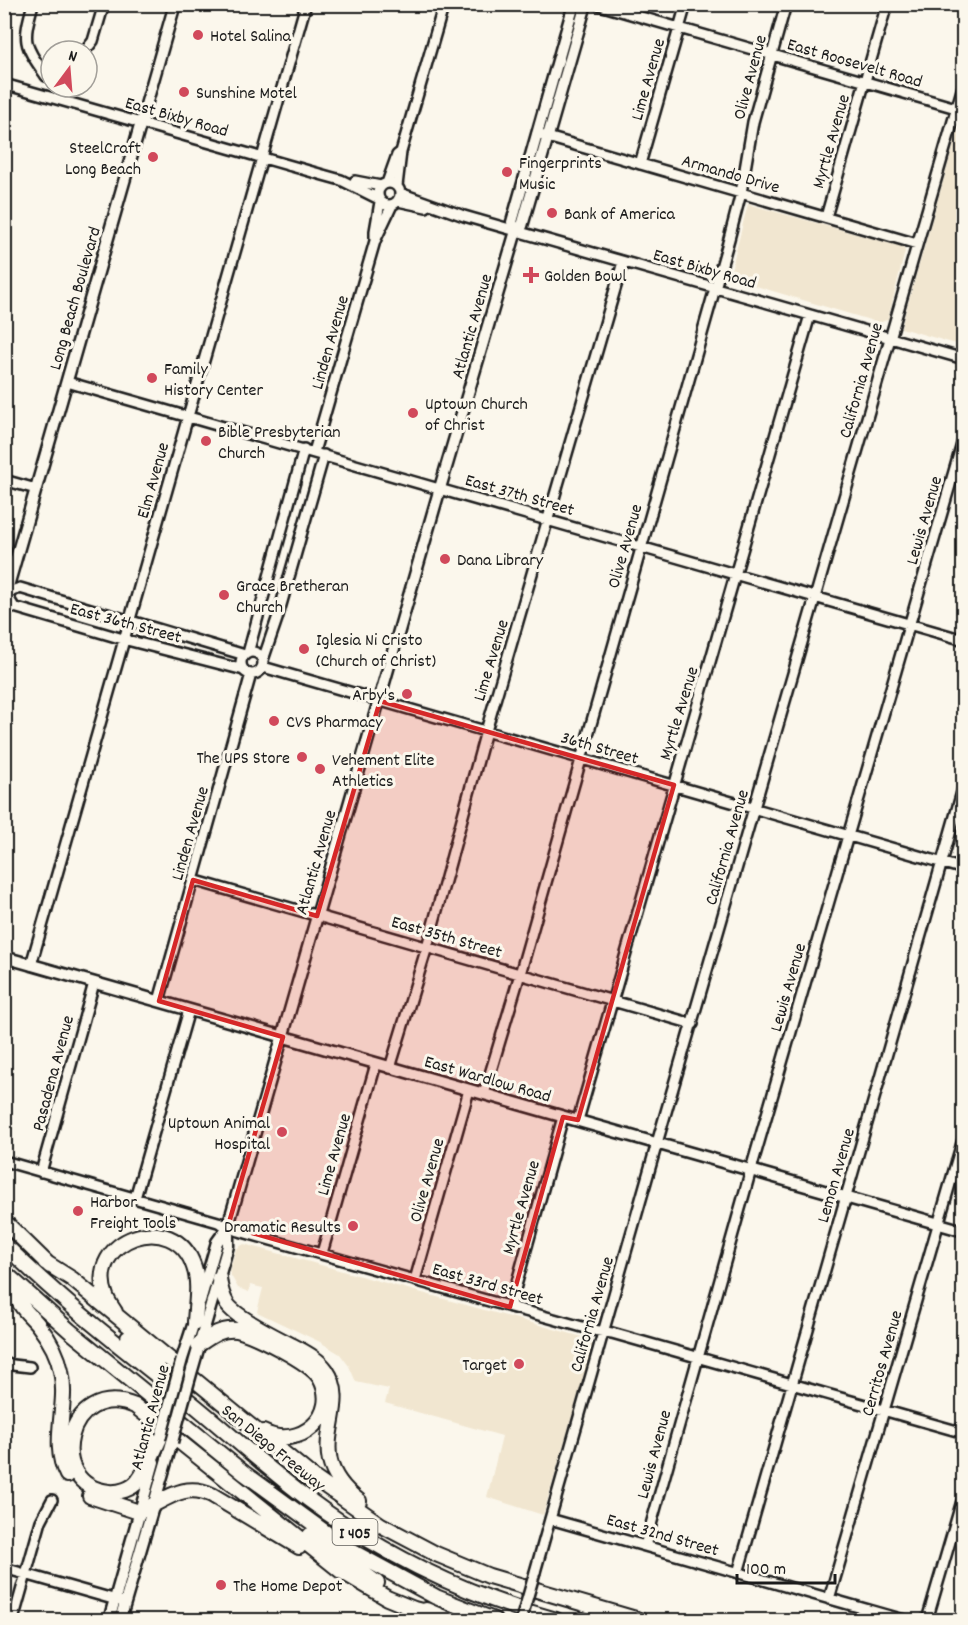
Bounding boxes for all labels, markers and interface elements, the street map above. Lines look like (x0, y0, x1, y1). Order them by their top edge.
place label: Hotel Salina (210, 25, 291, 50)
marker: Hotel Salina (191, 28, 205, 42)
street label: Olive Avenue (728, 32, 775, 123)
street label: East Roosevelt Road (784, 33, 925, 96)
street label: Lime Avenue (626, 36, 673, 124)
north arrow (39, 39, 99, 99)
text: N (65, 45, 80, 69)
place label: Sunshine Motel (196, 82, 298, 107)
marker: Sunshine Motel (177, 85, 191, 99)
street label: East Bixby Road (122, 92, 231, 145)
street label: Myrtle Avenue (807, 92, 858, 192)
place label: SteelCraft Long Beach (65, 137, 141, 183)
street label: Armando Drive (678, 149, 782, 201)
marker: SteelCraft Long Beach (146, 150, 160, 164)
place label: Fingerprints Music (519, 152, 602, 198)
marker: Fingerprints Music (500, 165, 514, 179)
place label: Bank of America (564, 203, 676, 228)
marker: Bank of America (545, 206, 559, 220)
street label: Long Beach Boulevard (44, 224, 109, 373)
street label: East Bixby Road (650, 244, 759, 297)
place label: Golden Bowl (544, 265, 627, 290)
marker: Golden Bowl (522, 266, 540, 284)
street label: Atlantic Avenue (446, 271, 500, 382)
street label: Linden Avenue (306, 293, 357, 393)
street label: California Avenue (834, 320, 891, 442)
place label: Family History Center (164, 358, 264, 404)
marker: Family History Center (145, 371, 159, 385)
place label: Uptown Church of Christ (425, 393, 528, 439)
marker: Uptown Church of Christ (406, 406, 420, 420)
place label: Bible Presbyterian Church (218, 421, 341, 467)
marker: Bible Presbyterian Church (199, 434, 213, 448)
street label: Elm Avenue (132, 440, 177, 522)
street label: East 37th Street (462, 469, 577, 524)
street label: Lewis Avenue (901, 473, 950, 568)
street label: Olive Avenue (602, 501, 650, 592)
place label: Dana Library (457, 549, 544, 574)
marker: Dana Library (438, 552, 452, 566)
place label: Grace Bretheran Church (236, 575, 349, 621)
marker: Grace Bretheran Church (217, 588, 231, 602)
street label: East 36th Street (67, 598, 184, 651)
street label: Lime Avenue (468, 617, 517, 705)
place label: Iglesia Ni Cristo (Church of Christ) (316, 629, 436, 675)
marker: Iglesia Ni Cristo (Church of Christ) (297, 642, 311, 656)
street label: Myrtle Avenue (654, 664, 707, 764)
place label: Arby's (352, 684, 395, 709)
marker: Arby's (400, 687, 414, 701)
place label: CVS Pharmacy (286, 711, 383, 736)
marker: CVS Pharmacy (267, 714, 281, 728)
street label: 36th Street (558, 726, 641, 772)
place label: The UPS Store (196, 747, 290, 772)
place label: Vehement Elite Athletics (332, 749, 434, 795)
marker: The UPS Store (295, 750, 309, 764)
marker: Vehement Elite Athletics (313, 762, 327, 776)
street label: Linden Avenue (166, 784, 217, 884)
street label: California Avenue (700, 787, 757, 909)
street label: Atlantic Avenue (290, 807, 344, 918)
street label: East 35th Street (388, 911, 505, 966)
street label: Lewis Avenue (765, 940, 814, 1035)
street label: Pasadena Avenue (27, 1013, 82, 1134)
street label: East Wardlow Road (421, 1050, 553, 1110)
street label: Lime Avenue (312, 1111, 359, 1199)
place label: Uptown Animal Hospital (168, 1112, 271, 1158)
marker: Uptown Animal Hospital (275, 1125, 289, 1139)
street label: Lemon Avenue (812, 1125, 863, 1226)
street label: Olive Avenue (404, 1135, 452, 1226)
street label: Myrtle Avenue (497, 1158, 548, 1258)
place label: Harbor Freight Tools (90, 1191, 176, 1237)
marker: Harbor Freight Tools (71, 1204, 85, 1218)
place label: Dramatic Results (224, 1216, 341, 1241)
marker: Dramatic Results (346, 1219, 360, 1233)
street label: California Avenue (565, 1254, 622, 1376)
street label: East 33rd Street (429, 1258, 546, 1313)
street label: Cerritos Avenue (856, 1308, 910, 1420)
place label: Target (462, 1354, 507, 1379)
marker: Target (512, 1357, 526, 1371)
street label: Atlantic Avenue (125, 1362, 177, 1473)
street label: San Diego Freeway (215, 1399, 330, 1499)
street label: Lewis Avenue (632, 1407, 679, 1502)
street label: East 32nd Street (603, 1508, 722, 1564)
road number: I 405 (332, 1519, 378, 1545)
scale bar (737, 1547, 834, 1585)
text: 100 m (746, 1558, 786, 1583)
place label: The Home Depot (233, 1575, 343, 1600)
marker: The Home Depot (214, 1578, 228, 1592)

